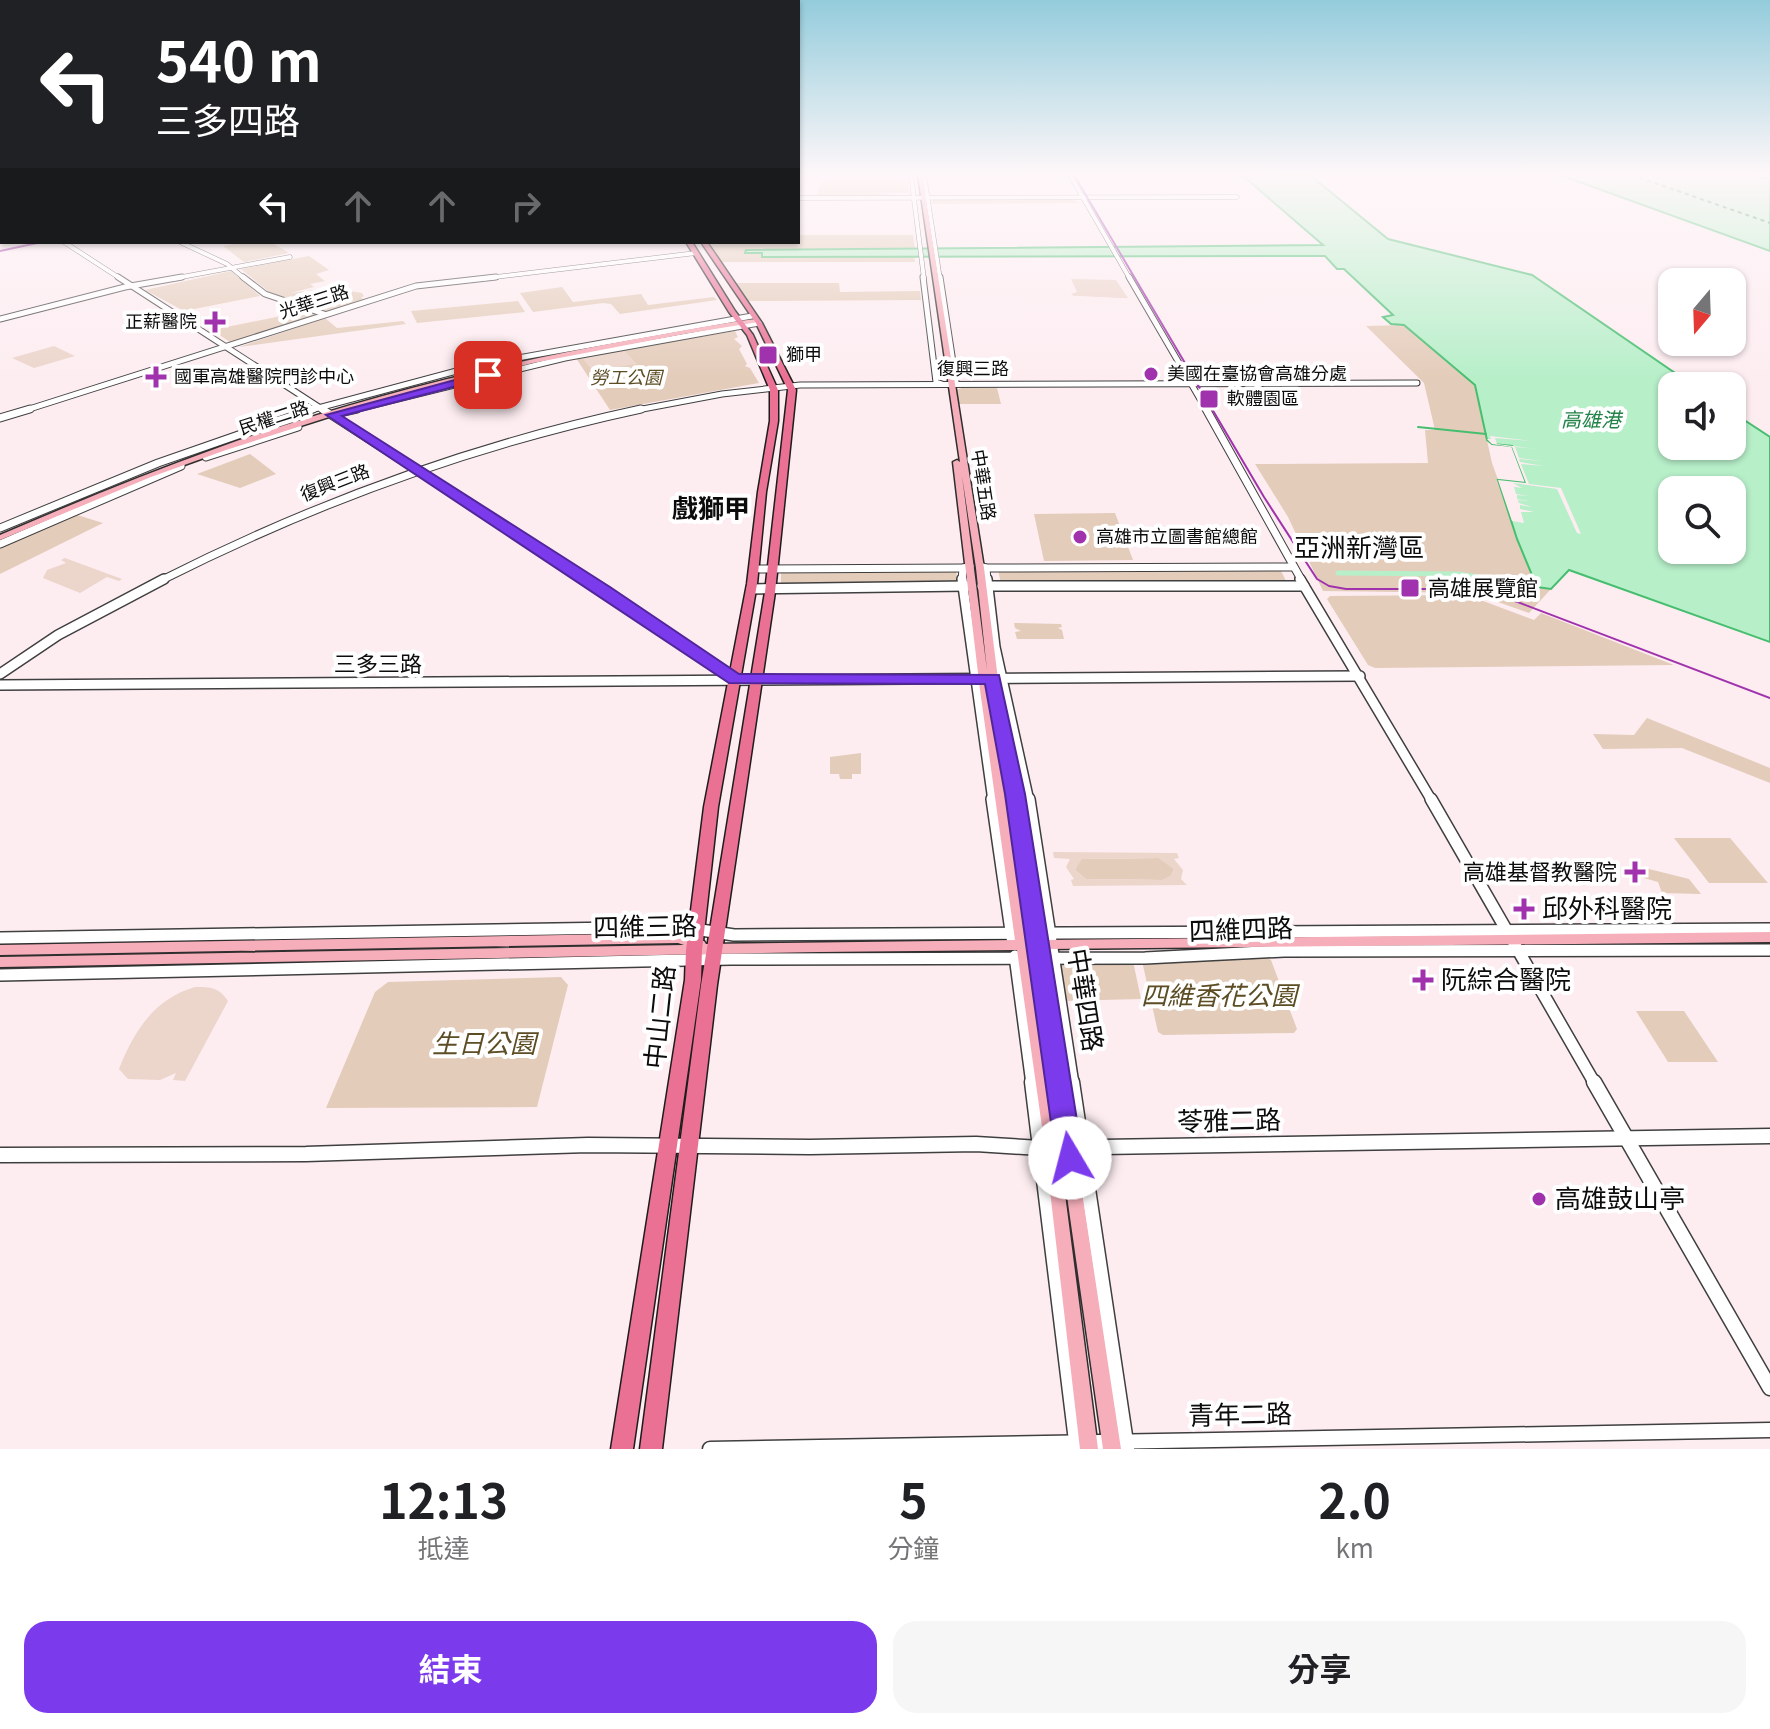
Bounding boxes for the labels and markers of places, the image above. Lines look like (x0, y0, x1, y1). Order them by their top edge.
place label: 正薪醫院 (125, 307, 197, 333)
marker: 正薪醫院 (204, 311, 226, 333)
place label: 獅甲 (786, 340, 822, 366)
pin (454, 341, 522, 409)
marker: 獅甲 (757, 344, 779, 366)
place label: 美國在臺協會高雄分處 (1167, 359, 1347, 385)
place label: 國軍高雄醫院門診中心 (174, 362, 354, 388)
marker: 美國在臺協會高雄分處 (1142, 365, 1160, 383)
marker: 國軍高雄醫院門診中心 (145, 366, 167, 388)
place label: 軟體園區 (1227, 384, 1299, 410)
marker: 軟體園區 (1198, 388, 1220, 410)
place label: 高雄市立圖書館總館 (1096, 522, 1258, 548)
marker: 高雄市立圖書館總館 (1071, 528, 1089, 546)
place label: 高雄展覽館 (1428, 570, 1538, 602)
marker: 高雄展覽館 (1399, 577, 1421, 599)
place label: 高雄基督教醫院 (1463, 854, 1617, 886)
marker: 高雄基督教醫院 (1624, 861, 1646, 883)
place label: 邱外科醫院 (1542, 888, 1672, 925)
marker: 邱外科醫院 (1513, 898, 1535, 920)
place label: 阮綜合醫院 (1441, 959, 1571, 996)
marker: 阮綜合醫院 (1412, 969, 1434, 991)
place label: 高雄鼓山亭 (1555, 1178, 1685, 1215)
marker: 高雄鼓山亭 (1530, 1190, 1548, 1208)

